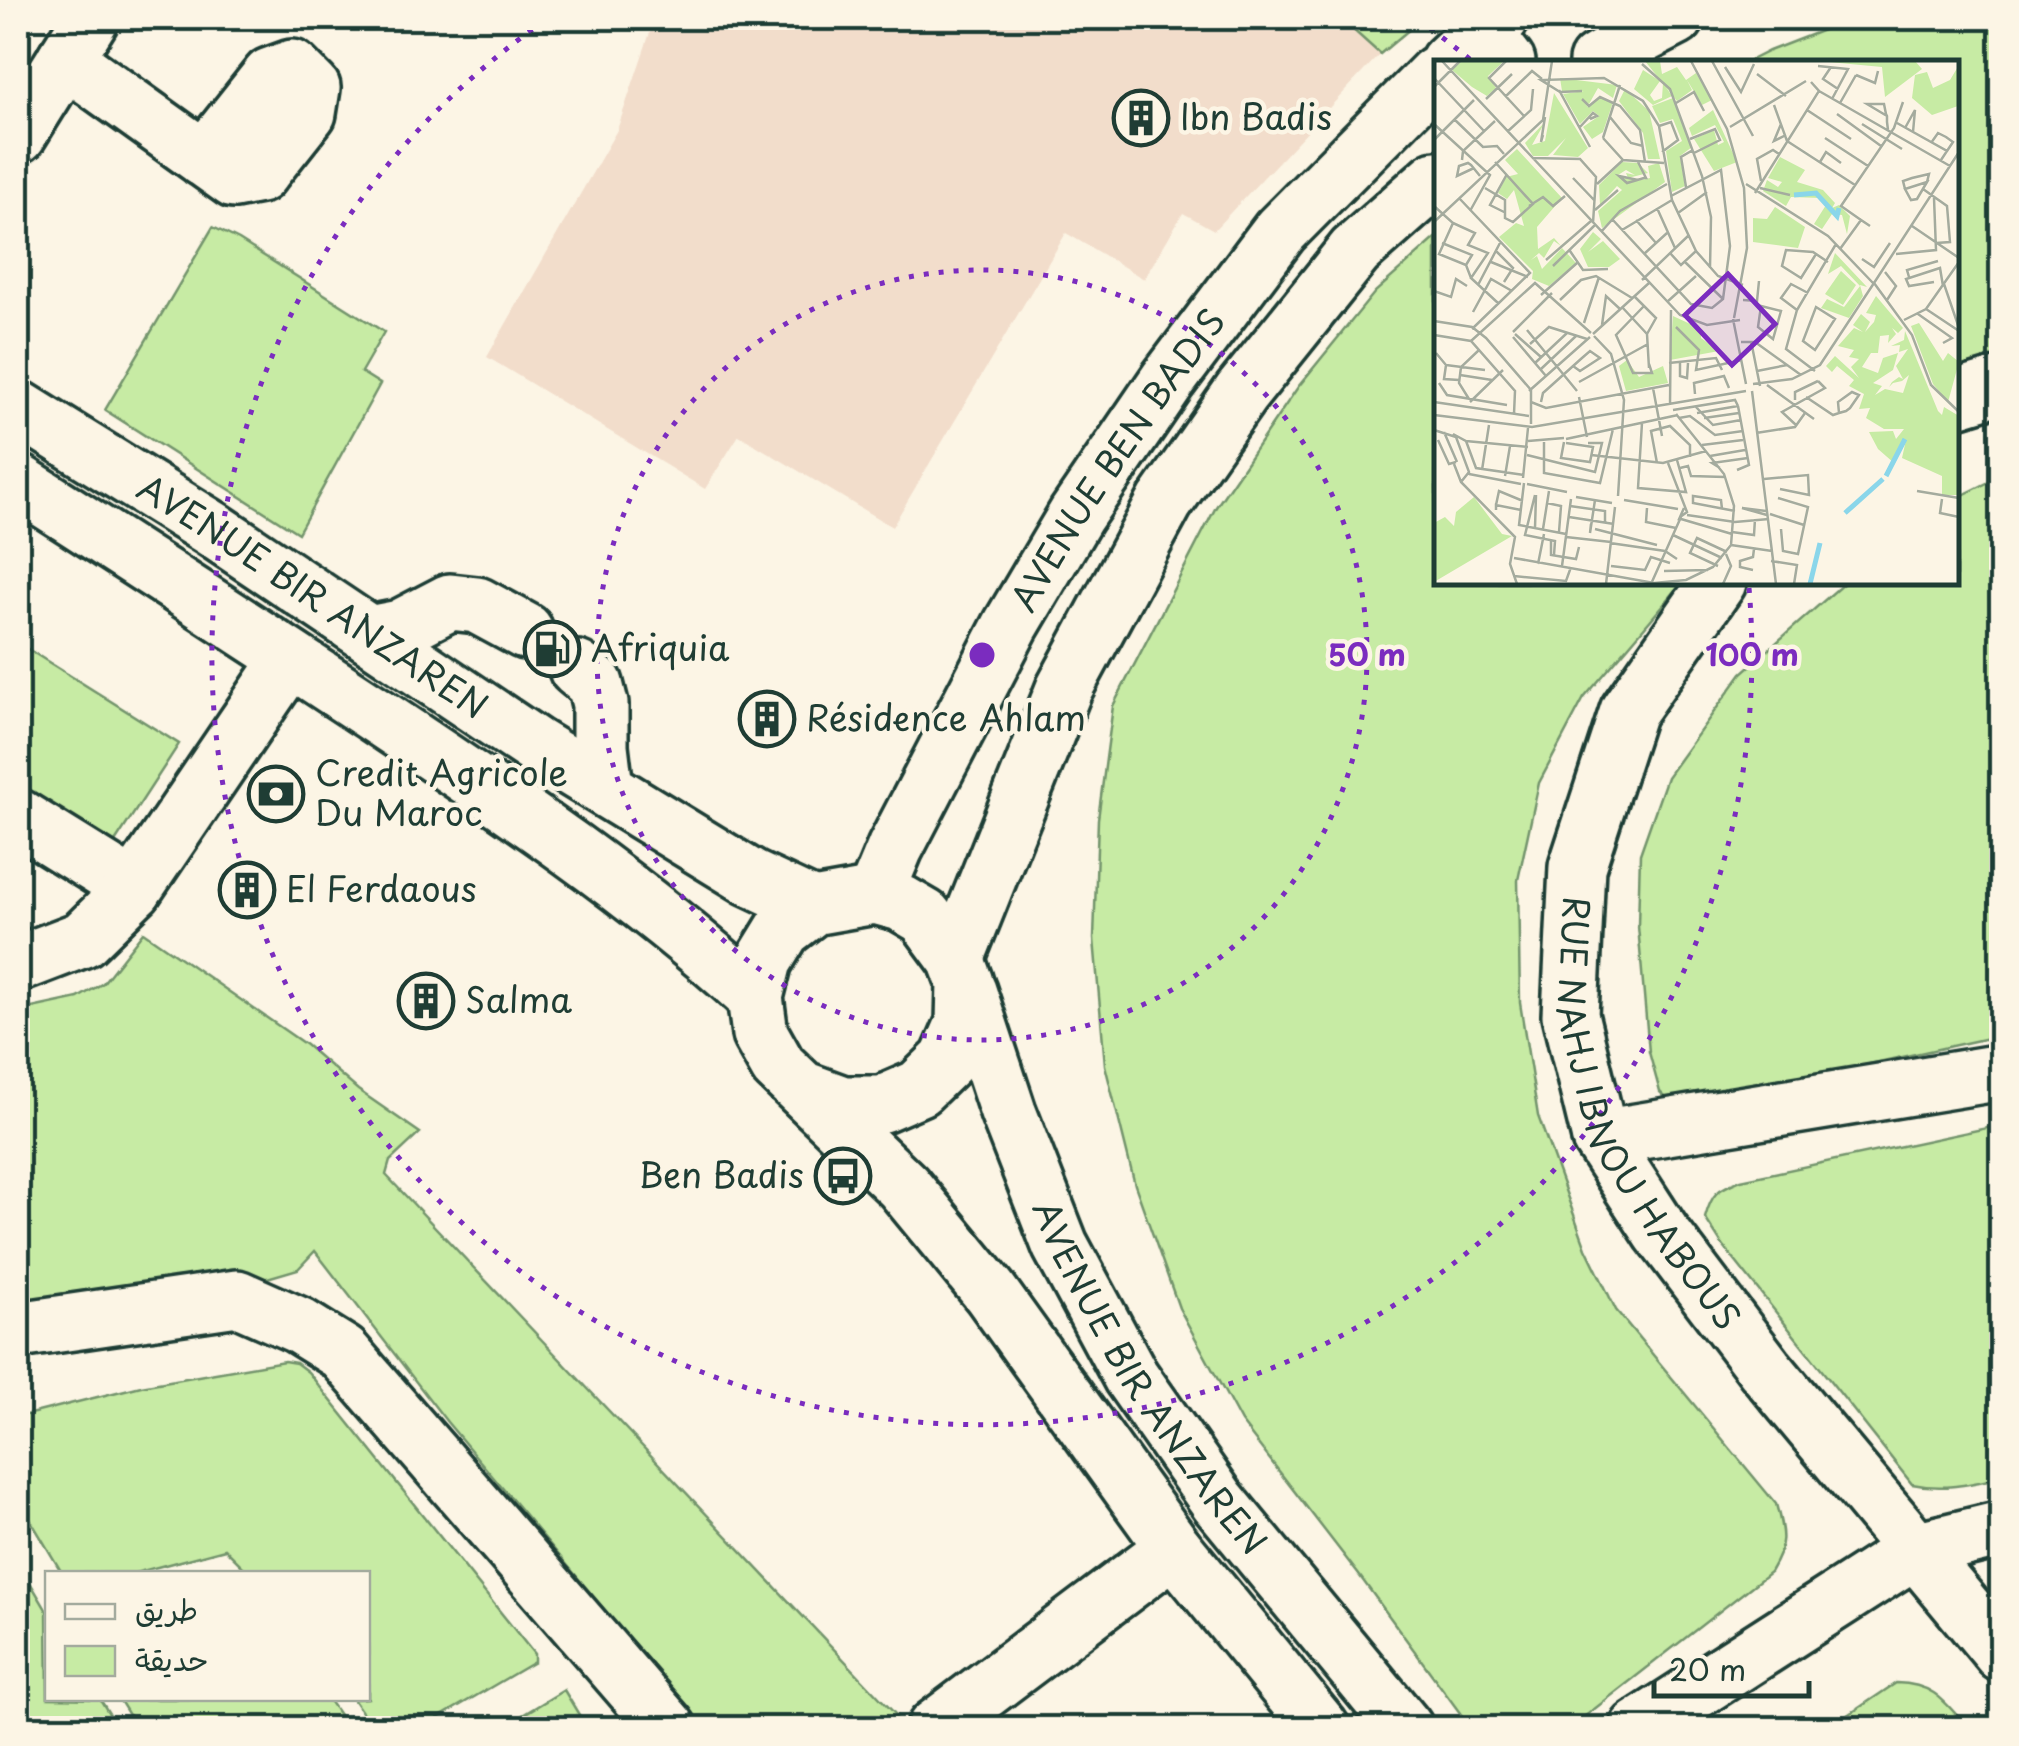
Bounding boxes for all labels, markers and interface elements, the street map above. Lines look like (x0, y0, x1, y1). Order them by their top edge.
inset map (1434, 60, 1959, 585)
building icon: Ibn Badis (1111, 88, 1171, 148)
place label: Ibn Badis (1180, 89, 1332, 142)
street label: AVENUE BEN BADIS (996, 297, 1237, 620)
street label: AVENUE BIR ANZAREN (128, 460, 499, 731)
fuel station icon: Afriquia (522, 619, 582, 679)
place label: Afriquia (591, 620, 730, 673)
text: 50 m (1328, 631, 1406, 676)
text: 100 m (1705, 631, 1799, 676)
centre of rings (964, 637, 1000, 673)
building icon: Résidence Ahlam (737, 689, 797, 749)
place label: Résidence Ahlam (806, 690, 1086, 743)
place label: Credit Agricole Du Maroc (315, 745, 568, 838)
bank icon: Credit Agricole Du Maroc (246, 764, 306, 824)
building icon: El Ferdaous (217, 860, 277, 920)
place label: El Ferdaous (286, 861, 477, 914)
street label: RUE NAHJ IBNOU HABOUS (1544, 895, 1755, 1340)
building icon: Salma (396, 971, 456, 1031)
place label: Salma (465, 972, 572, 1025)
bus stop icon: Ben Badis (813, 1146, 873, 1206)
place label: Ben Badis (638, 1147, 804, 1200)
street label: AVENUE BIR ANZAREN (1021, 1192, 1281, 1565)
legend (45, 1571, 370, 1701)
text: طريق (135, 1586, 198, 1631)
text: حديقة (135, 1636, 209, 1681)
scale bar (1654, 1636, 1809, 1698)
text: 20 m (1669, 1646, 1746, 1691)

